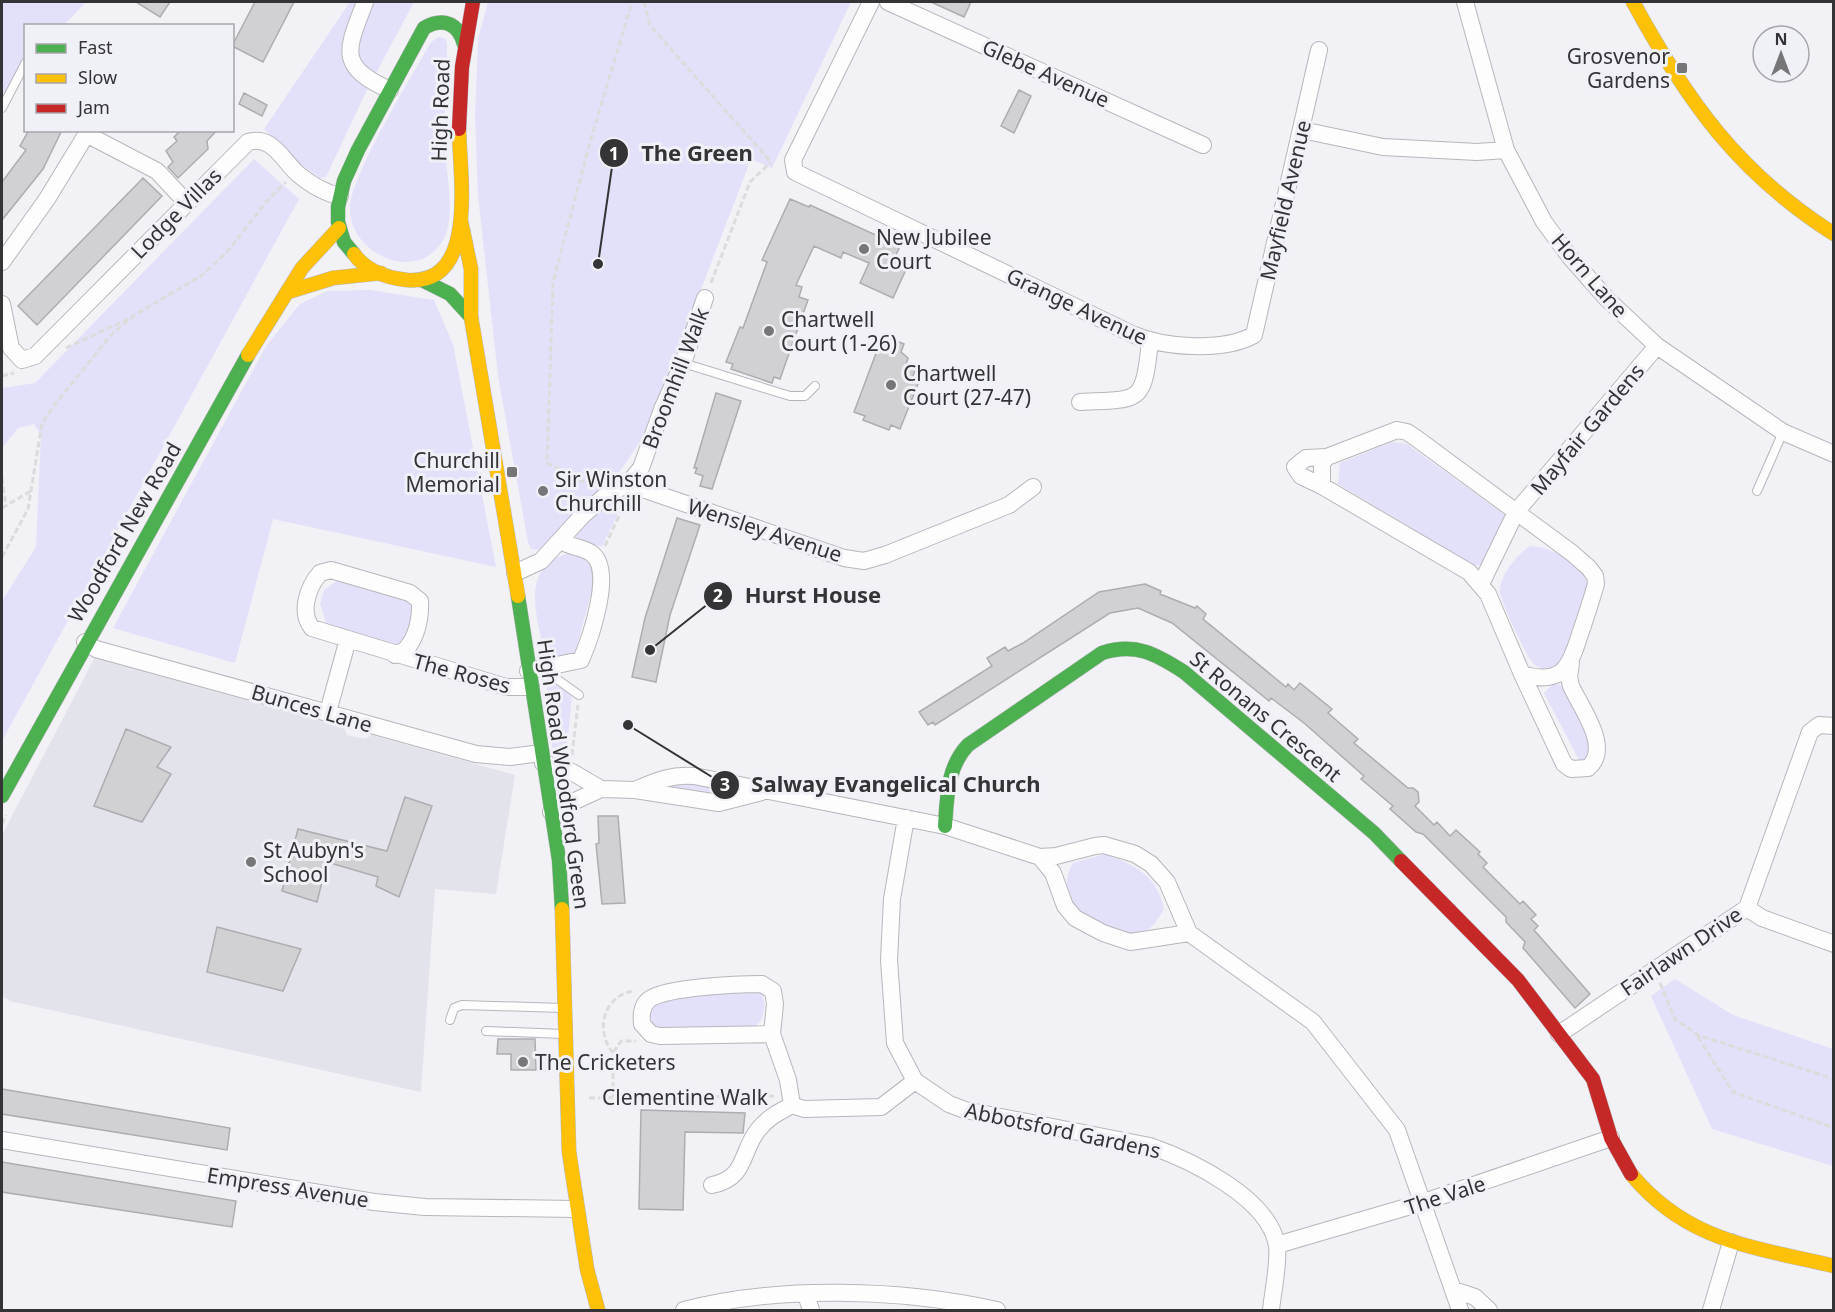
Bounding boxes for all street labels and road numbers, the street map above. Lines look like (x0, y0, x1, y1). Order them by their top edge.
street label: Glebe Avenue (978, 32, 1114, 114)
street label: High Road (424, 58, 456, 162)
street label: Mayfield Avenue (1253, 117, 1317, 283)
street label: Lodge Villas (125, 162, 227, 264)
street label: Horn Lane (1546, 227, 1634, 323)
street label: Grange Avenue (1002, 261, 1152, 351)
street label: Broomhill Walk (635, 303, 715, 453)
street label: Mayfair Gardens (1524, 357, 1650, 501)
street label: Woodford New Road (61, 437, 187, 627)
street label: Wensley Avenue (684, 492, 846, 568)
street label: High Road Woodford Green (531, 637, 597, 911)
street label: St Ronans Crescent (1184, 644, 1348, 788)
street label: The Roses (410, 647, 514, 699)
street label: Bunces Lane (248, 677, 376, 739)
street label: Fairlawn Drive (1615, 900, 1747, 1002)
street label: Clementine Walk (602, 1083, 769, 1111)
street label: Abbotsford Gardens (963, 1096, 1163, 1164)
street label: Empress Avenue (205, 1160, 371, 1214)
street label: The Vale (1401, 1169, 1489, 1221)

